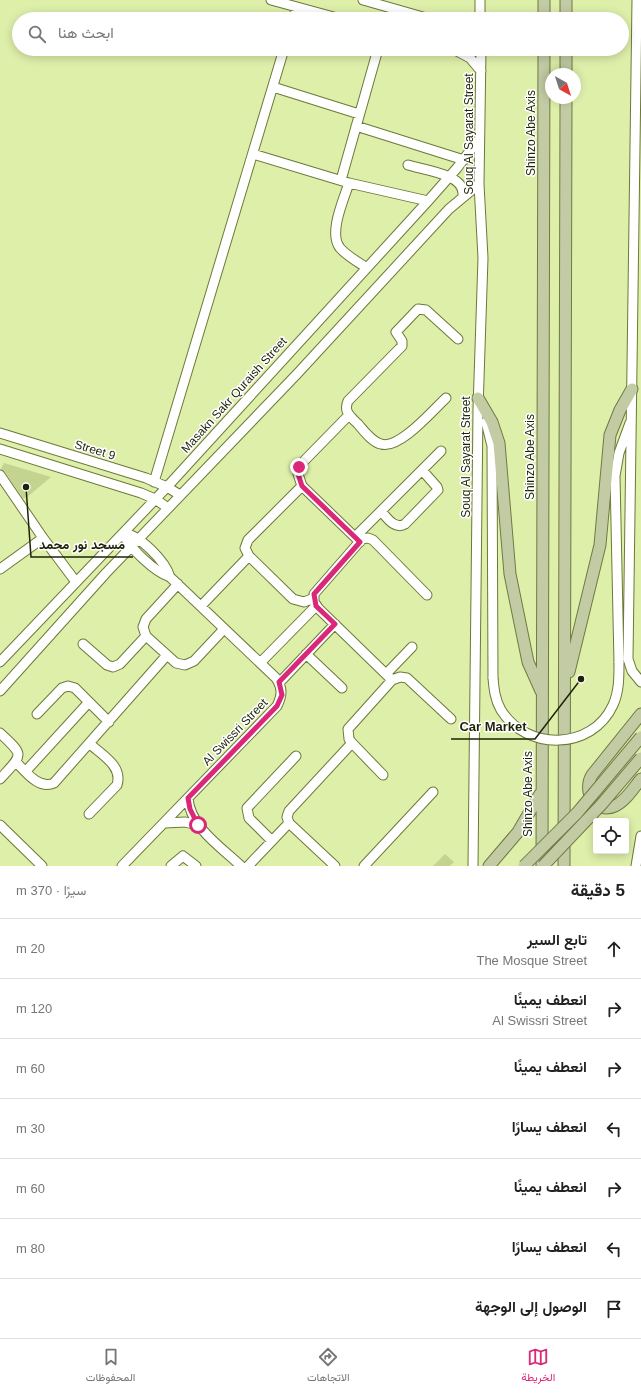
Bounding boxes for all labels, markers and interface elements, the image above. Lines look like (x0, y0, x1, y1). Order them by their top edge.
search box (12, 12, 629, 56)
icon: search (26, 23, 48, 45)
text: ابحث هنا (58, 24, 114, 41)
north arrow (545, 68, 581, 104)
street label: Souq Al Sayarat Street (462, 73, 476, 195)
street label: Shinzo Abe Axis (524, 90, 538, 176)
street label: Masakn Sakr Quraish Street (178, 334, 290, 456)
street label: Souq Al Sayarat Street (459, 396, 473, 518)
street label: Shinzo Abe Axis (523, 414, 537, 500)
street label: Street 9 (73, 437, 117, 463)
route end (290, 458, 308, 476)
callout: مسجد نور محمد (31, 532, 133, 557)
text: مسجد نور محمد (39, 537, 125, 553)
street label: Al Swissri Street (200, 695, 271, 768)
callout: Car Market (451, 714, 535, 739)
text: Car Market (459, 719, 527, 734)
street label: Shinzo Abe Axis (521, 751, 535, 837)
route start (189, 816, 207, 834)
map controls (593, 818, 629, 854)
button: locate (593, 818, 629, 854)
text: 5 دقيقة (571, 881, 625, 900)
text: سيرًا · 370 m (16, 883, 86, 898)
text: تابع السير (527, 931, 587, 948)
icon: ahead (603, 938, 625, 960)
text: 20 m (16, 941, 45, 956)
text: The Mosque Street (476, 953, 587, 968)
text: انعطف يمينًا (514, 991, 587, 1008)
icon: right (603, 998, 625, 1020)
text: 120 m (16, 1001, 52, 1016)
text: Al Swissri Street (492, 1013, 587, 1028)
text: انعطف يمينًا (514, 1058, 587, 1075)
icon: right (603, 1058, 625, 1080)
text: 60 m (16, 1061, 45, 1076)
text: انعطف يسارًا (512, 1118, 587, 1135)
icon: left (603, 1118, 625, 1140)
text: 30 m (16, 1121, 45, 1136)
text: انعطف يمينًا (514, 1178, 587, 1195)
icon: right (603, 1178, 625, 1200)
text: 60 m (16, 1181, 45, 1196)
text: انعطف يسارًا (512, 1238, 587, 1255)
icon: left (603, 1238, 625, 1260)
text: 80 m (16, 1241, 45, 1256)
text: الوصول إلى الوجهة (475, 1298, 587, 1315)
icon: arrive (603, 1298, 625, 1320)
tab: المحفوظات (86, 1346, 135, 1387)
tab: الاتجاهات (307, 1346, 350, 1387)
tab: الخريطة (521, 1346, 555, 1387)

